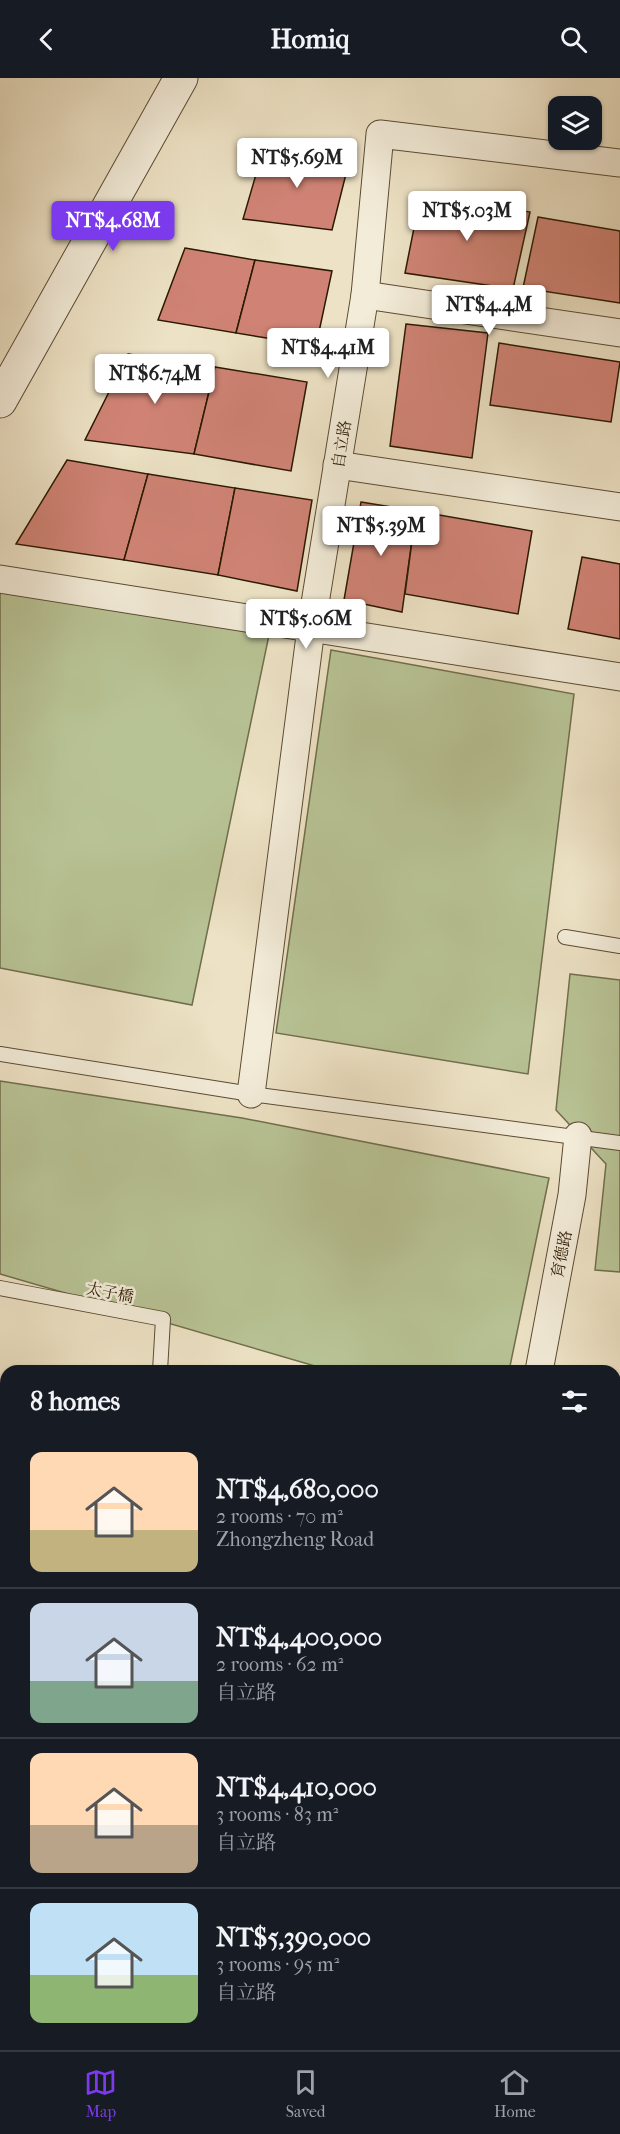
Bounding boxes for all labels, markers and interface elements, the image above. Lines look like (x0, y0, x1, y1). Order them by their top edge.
icon: back (30, 23, 63, 56)
text: Homiq (271, 23, 349, 55)
icon: search (557, 23, 590, 56)
map controls (548, 96, 602, 150)
button: layers (548, 96, 602, 150)
pin: NT$5.69M (235, 138, 359, 189)
text: NT$5.69M (251, 146, 343, 169)
pin: NT$5.03M (405, 191, 529, 242)
text: NT$5.03M (422, 199, 512, 222)
pin: NT$4.68M (51, 201, 175, 252)
text: NT$4.68M (65, 209, 161, 232)
pin: NT$4.4M (434, 285, 544, 336)
text: NT$4.4M (446, 293, 532, 316)
pin: NT$4.41M (266, 328, 390, 379)
text: NT$4.41M (281, 336, 375, 359)
pin: NT$6.74M (93, 354, 217, 405)
text: NT$6.74M (109, 362, 201, 385)
street label: 自立路 (328, 419, 355, 469)
pin: NT$5.39M (319, 506, 443, 557)
text: NT$5.39M (336, 514, 426, 537)
pin: NT$5.06M (244, 599, 368, 650)
text: NT$5.06M (260, 607, 352, 630)
street label: 育德路 (548, 1229, 575, 1279)
street label: 太子橋 (85, 1279, 135, 1306)
icon: filters (558, 1385, 591, 1418)
text: 8 homes (30, 1386, 120, 1417)
text: NT$4,680,000 (216, 1474, 379, 1505)
icon: home (78, 1476, 150, 1548)
text: 2 rooms · 70 m² (216, 1505, 343, 1528)
text: Zhongzheng Road (216, 1528, 374, 1551)
text: NT$4,400,000 (216, 1622, 382, 1653)
icon: home (78, 1627, 150, 1699)
text: 2 rooms · 62 m² (216, 1653, 343, 1676)
text: 自立路 (216, 1681, 276, 1704)
text: NT$4,410,000 (216, 1772, 377, 1803)
icon: home (78, 1777, 150, 1849)
text: 3 rooms · 83 m² (216, 1803, 339, 1826)
text: 自立路 (216, 1831, 276, 1854)
text: NT$5,390,000 (216, 1922, 371, 1953)
icon: home (78, 1927, 150, 1999)
text: 3 rooms · 95 m² (216, 1953, 339, 1976)
text: 自立路 (216, 1981, 276, 2004)
tab: Map (84, 2066, 117, 2121)
tab: Saved (286, 2066, 326, 2121)
tab: Home (494, 2066, 536, 2121)

